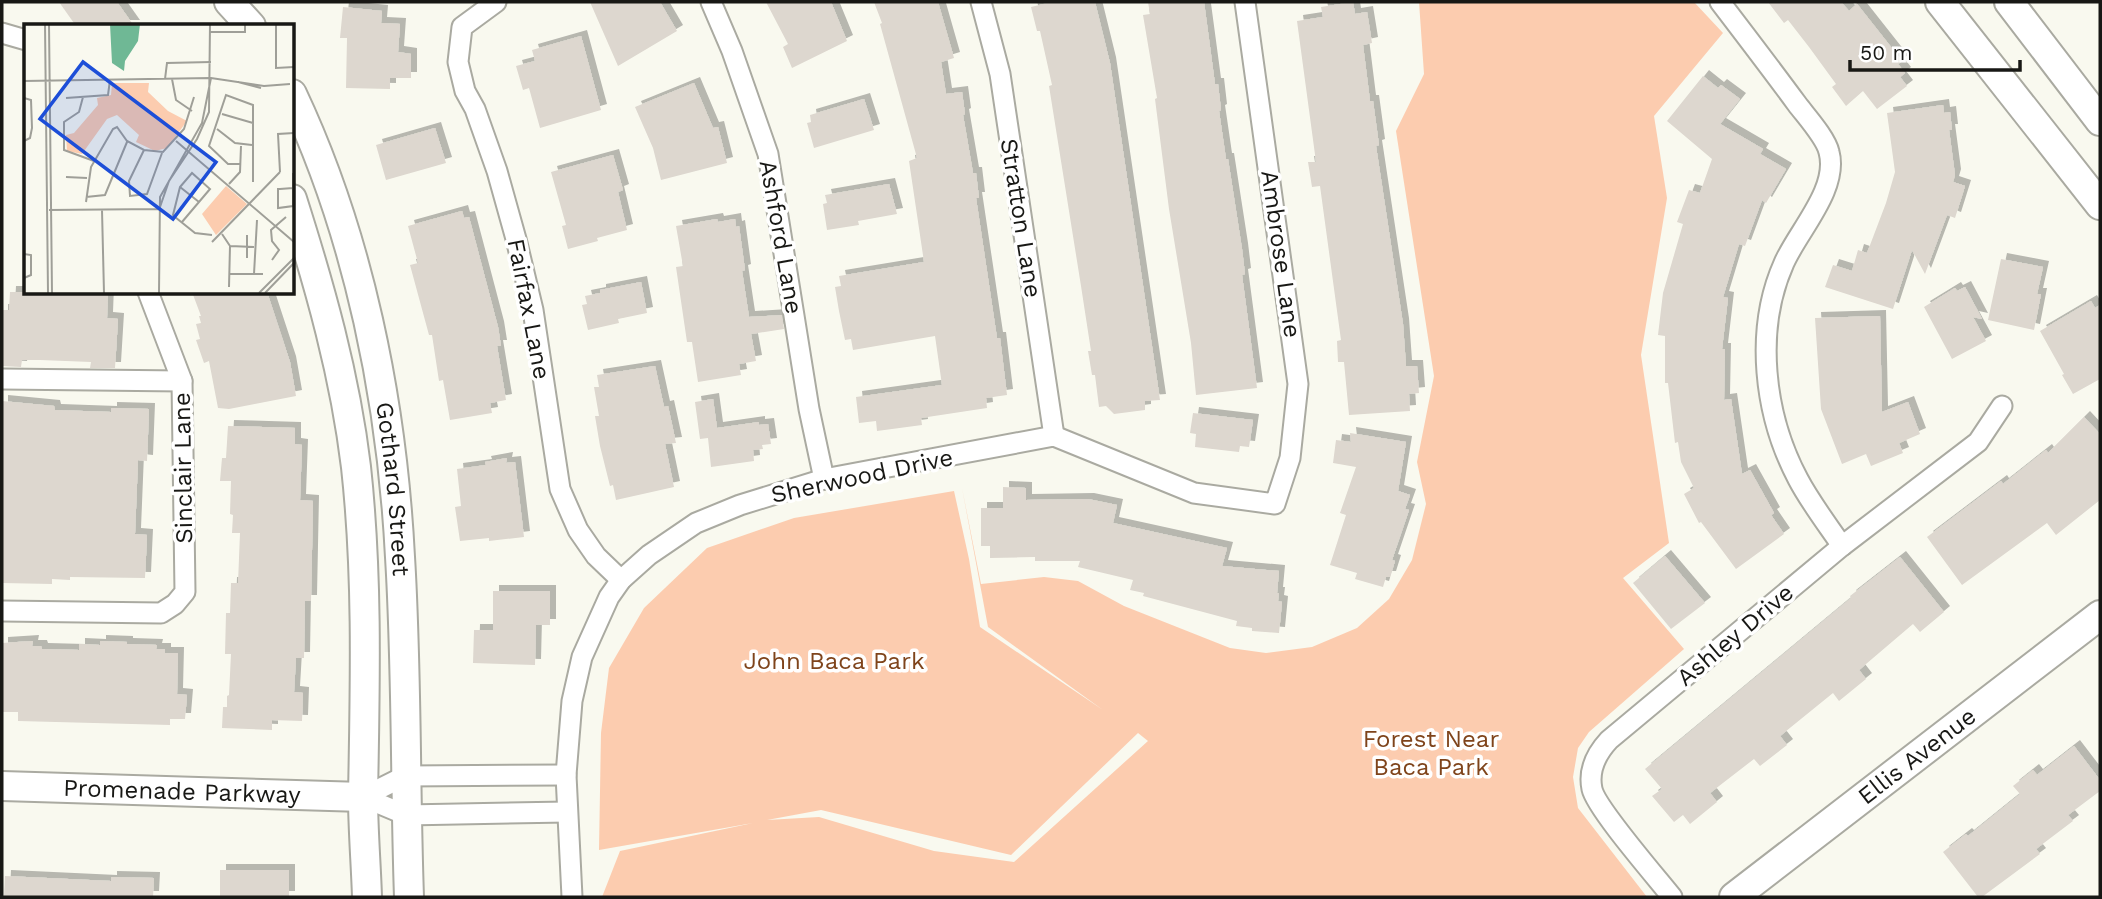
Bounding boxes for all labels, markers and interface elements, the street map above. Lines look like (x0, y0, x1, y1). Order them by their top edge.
inset map (24, 24, 294, 294)
scale bar (1850, 28, 2020, 72)
text: 50 m (1860, 40, 1912, 65)
street label: Stratton Lane (995, 136, 1047, 300)
street label: Ashford Lane (754, 158, 808, 316)
street label: Ambrose Lane (1255, 168, 1307, 340)
street label: Fairfax Lane (502, 236, 556, 382)
street label: Sinclair Lane (168, 392, 198, 544)
street label: Gothard Street (370, 400, 415, 577)
street label: Sherwood Drive (768, 443, 956, 509)
street label: Ashley Drive (1671, 578, 1799, 692)
park label: John Baca Park (743, 647, 925, 675)
street label: Ellis Avenue (1852, 702, 1981, 810)
park label: Forest Near Baca Park (1363, 725, 1499, 781)
street label: Promenade Parkway (63, 774, 302, 809)

